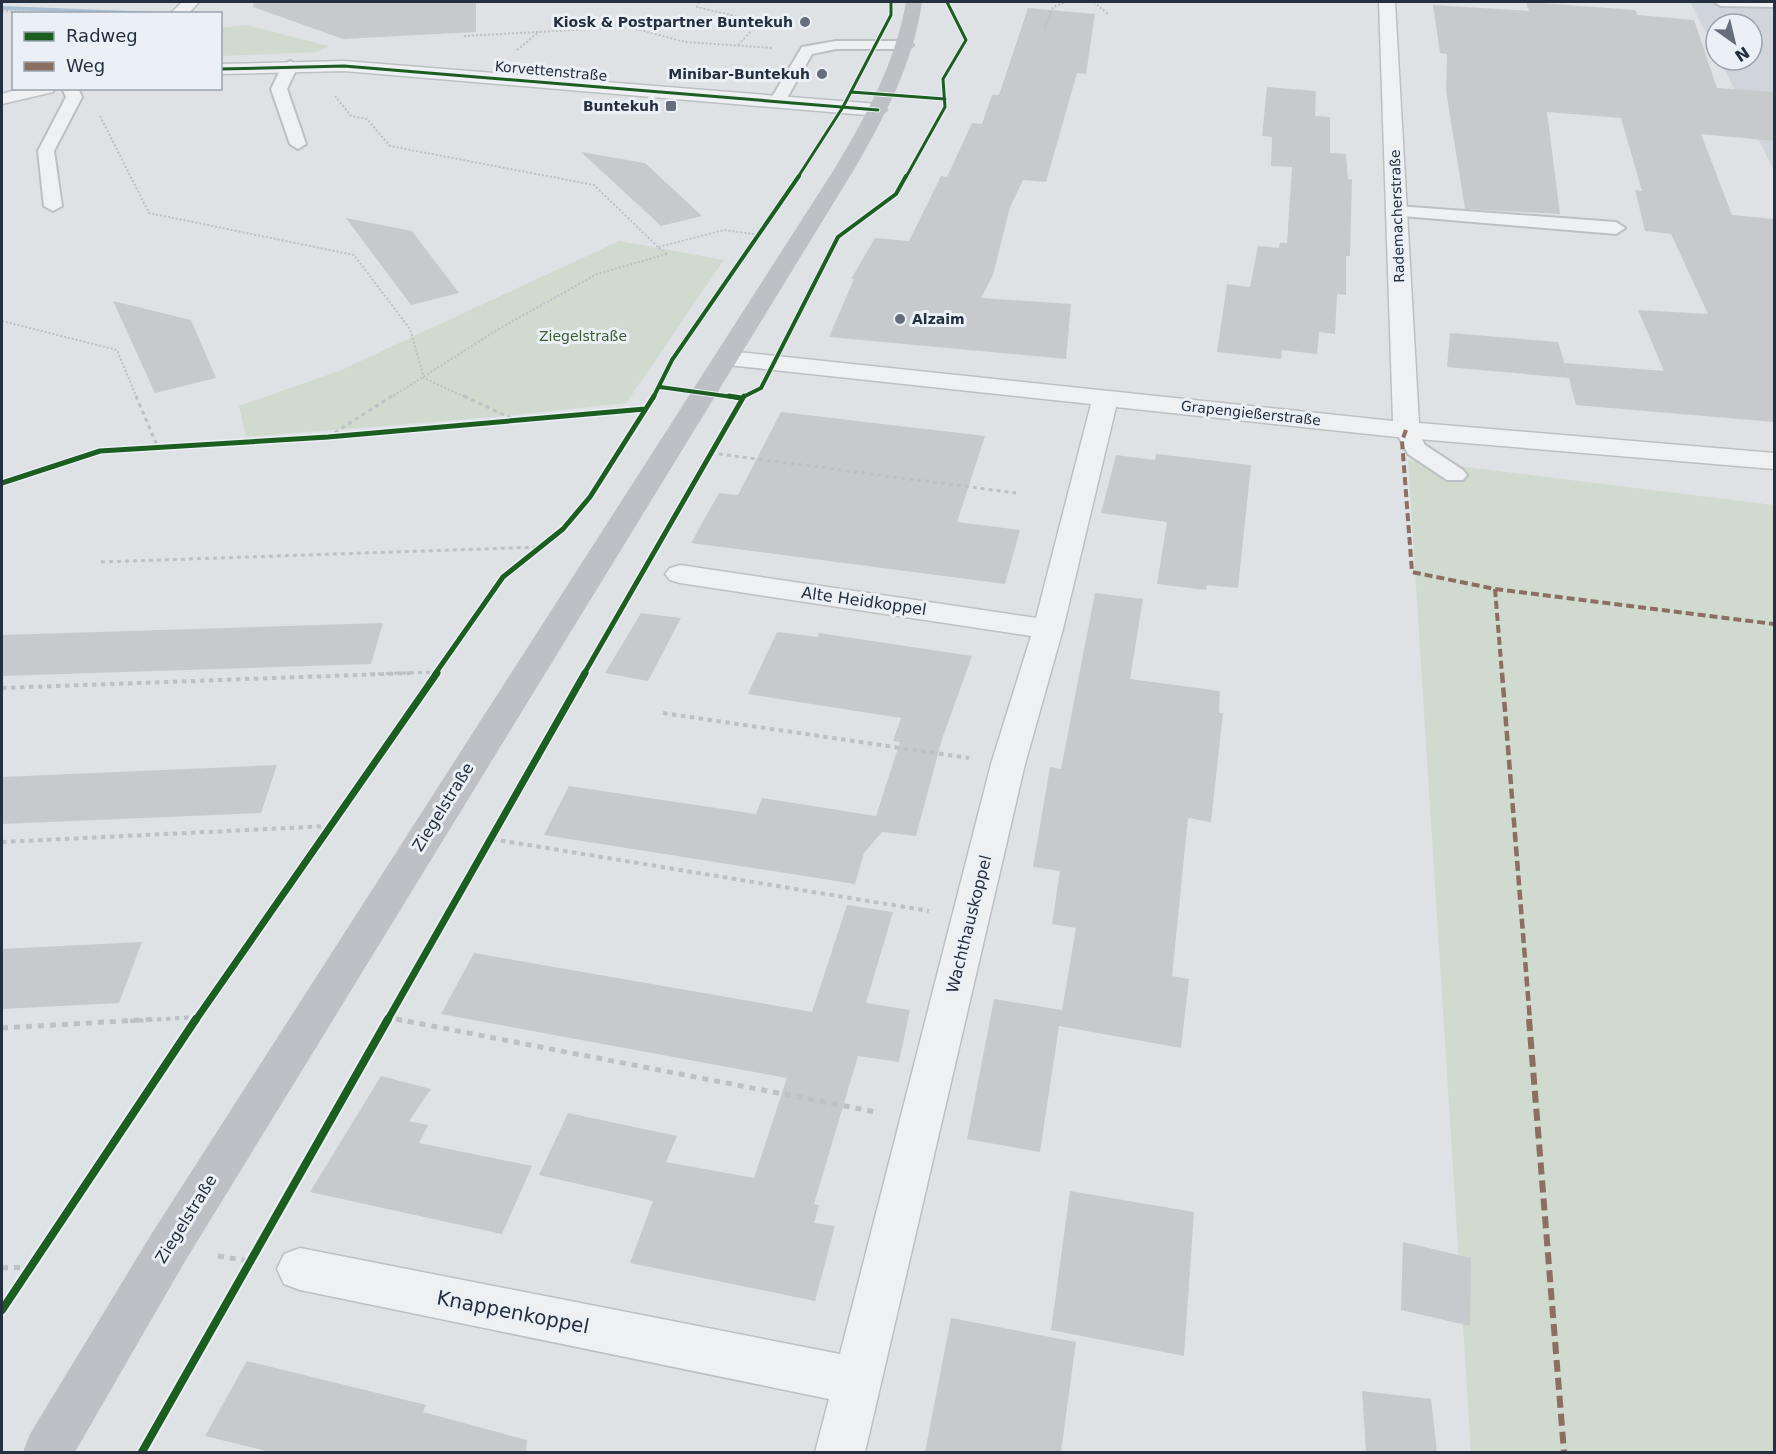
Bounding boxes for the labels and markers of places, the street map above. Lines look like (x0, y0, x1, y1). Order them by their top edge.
place label: Kiosk & Postpartner Buntekuh (553, 14, 793, 30)
marker: Kiosk & Postpartner Buntekuh (798, 15, 812, 29)
place label: Minibar-Buntekuh (668, 66, 810, 82)
marker: Minibar-Buntekuh (815, 67, 829, 81)
place label: Buntekuh (583, 98, 659, 114)
marker: Buntekuh (664, 99, 678, 113)
place label: Alzaim (912, 311, 965, 327)
marker: Alzaim (893, 312, 907, 326)

